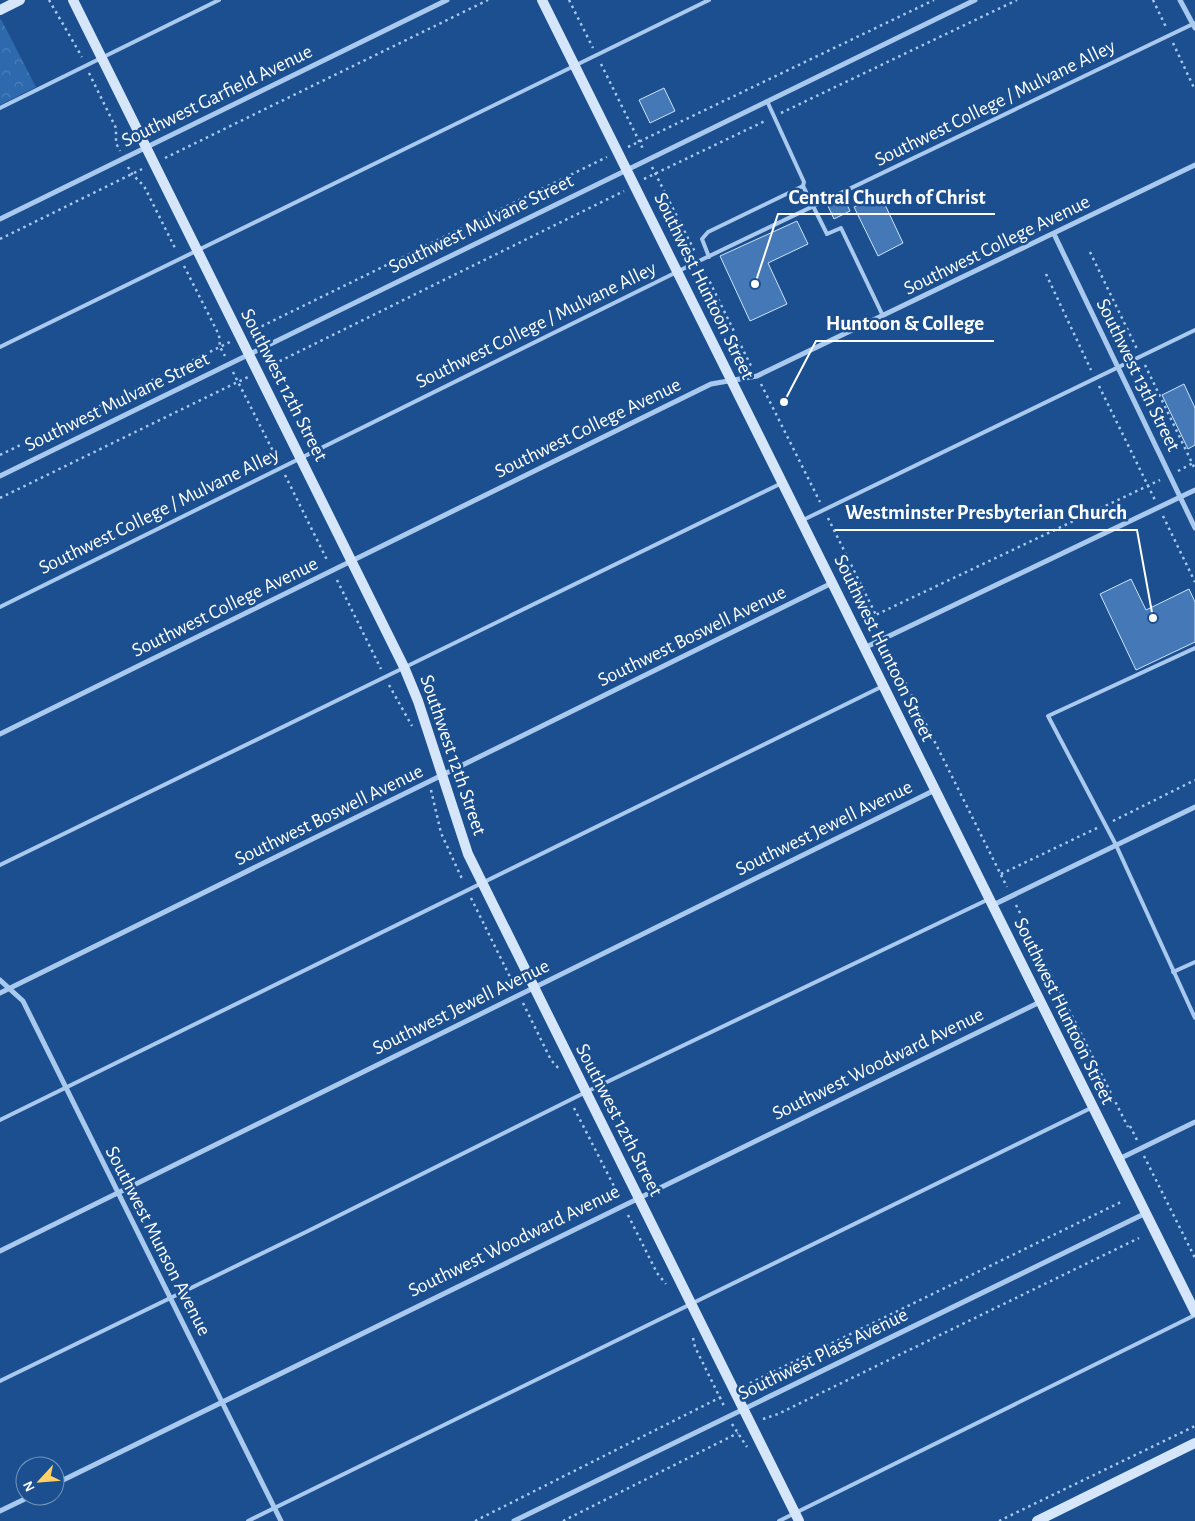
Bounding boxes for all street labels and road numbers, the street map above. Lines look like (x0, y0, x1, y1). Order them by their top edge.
street label: Southwest College / Mulvane Alley (872, 36, 1119, 170)
street label: Southwest Garfield Avenue (118, 41, 316, 151)
street label: Southwest Mulvane Street (386, 170, 577, 277)
street label: Southwest Huntoon Street (650, 189, 758, 383)
street label: Southwest College Avenue (901, 191, 1093, 299)
street label: Southwest College / Mulvane Alley (413, 258, 660, 392)
street label: Southwest 13th Street (1092, 295, 1184, 455)
street label: Southwest 12th Street (237, 306, 331, 465)
street label: Southwest Mulvane Street (22, 348, 213, 455)
street label: Southwest College Avenue (492, 374, 684, 482)
street label: Southwest College / Mulvane Alley (36, 444, 283, 578)
street label: Southwest Huntoon Street (830, 551, 938, 745)
street label: Southwest College Avenue (129, 553, 321, 661)
street label: Southwest Boswell Avenue (595, 582, 789, 690)
street label: Southwest 12th Street (416, 672, 490, 838)
street label: Southwest Boswell Avenue (232, 761, 426, 869)
street label: Southwest Jewell Avenue (732, 777, 916, 879)
street label: Southwest Huntoon Street (1010, 914, 1118, 1108)
street label: Southwest Jewell Avenue (369, 956, 553, 1058)
street label: Southwest Woodward Avenue (769, 1004, 987, 1124)
street label: Southwest 12th Street (572, 1041, 666, 1200)
street label: Southwest Munson Avenue (102, 1143, 214, 1339)
street label: Southwest Woodward Avenue (405, 1181, 623, 1301)
street label: Southwest Plass Avenue (735, 1304, 911, 1404)

